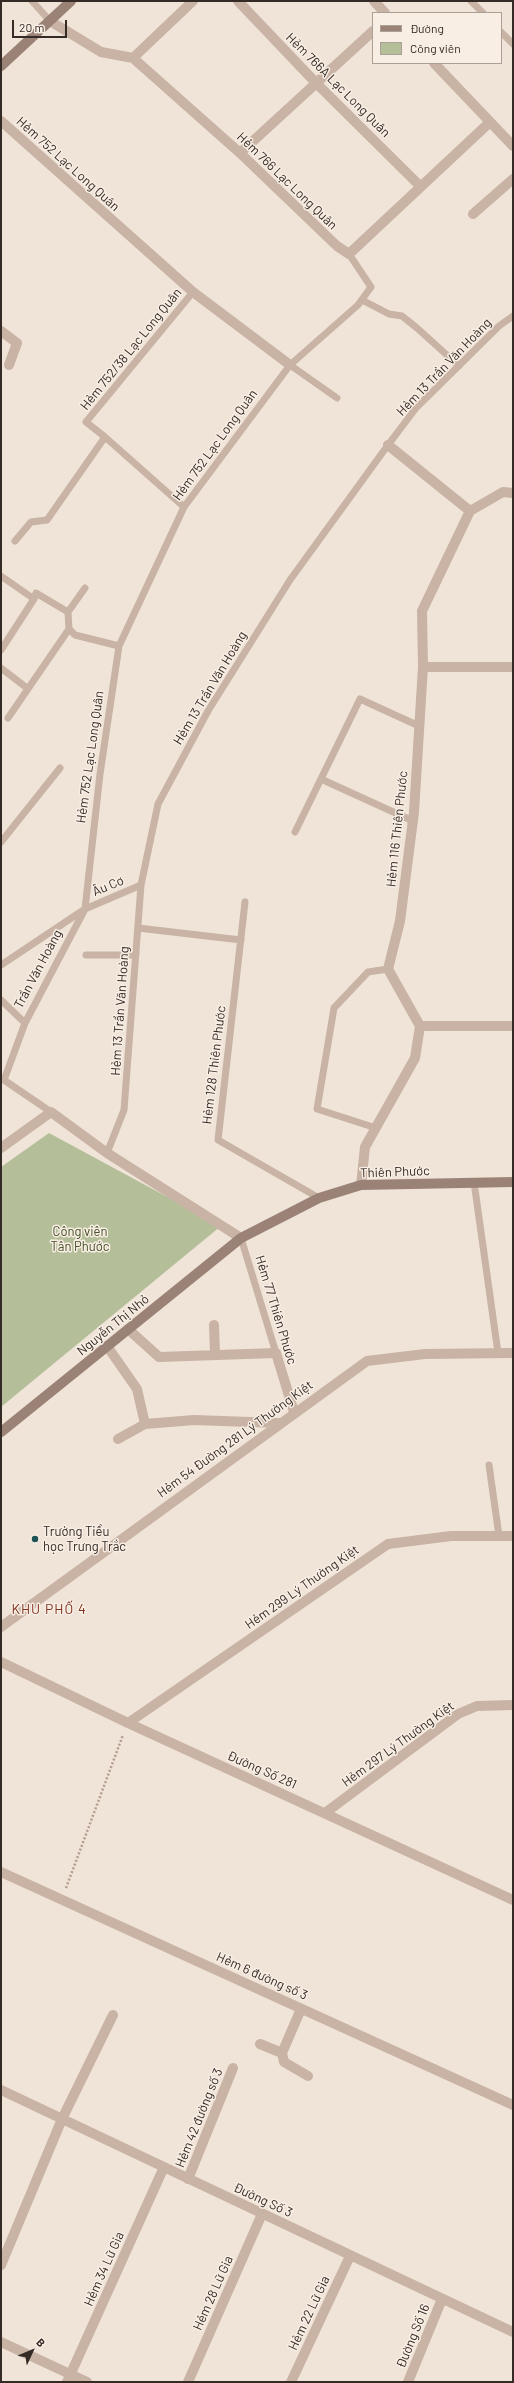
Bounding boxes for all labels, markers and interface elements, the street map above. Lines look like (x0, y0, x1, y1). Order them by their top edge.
scale bar (14, 12, 69, 38)
legend (372, 12, 502, 64)
text: 20 m (19, 20, 45, 34)
text: Đường (410, 21, 444, 35)
street label: Hẻm 766A Lạc Long Quân (283, 30, 393, 140)
text: Công viên (410, 41, 461, 55)
street label: Hẻm 752 Lạc Long Quân (13, 114, 123, 214)
street label: Hẻm 766 Lạc Long Quân (234, 129, 340, 233)
street label: Hẻm 752/38 Lạc Long Quân (77, 285, 185, 413)
street label: Hẻm 13 Trần Văn Hoàng (393, 315, 495, 419)
street label: Hẻm 752 Lạc Long Quân (169, 386, 261, 504)
street label: Hẻm 13 Trần Văn Hoàng (170, 628, 250, 748)
street label: Hẻm 752 Lạc Long Quân (73, 690, 107, 824)
street label: Hẻm 116 Thiên Phước (383, 770, 411, 888)
street label: Âu Cơ (90, 873, 126, 899)
street label: Trần Văn Hoàng (11, 927, 65, 1011)
street label: Hẻm 13 Trần Văn Hoàng (108, 946, 132, 1076)
street label: Hẻm 128 Thiên Phước (199, 1005, 229, 1125)
street label: Thiên Phước (360, 1163, 430, 1181)
park label: Công viên Tân Phước (51, 1224, 109, 1255)
street label: Hẻm 77 Thiên Phước (252, 1254, 300, 1366)
street label: Nguyễn Thị Nhỏ (74, 1291, 152, 1359)
street label: Hẻm 54 Đường 281 Lý Thường Kiệt (154, 1377, 316, 1501)
place label: Trường Tiểu học Trưng Trắc (43, 1524, 126, 1555)
marker: Trường Tiểu học Trưng Trắc (30, 1534, 40, 1544)
street label: Hẻm 299 Lý Thường Kiệt (242, 1542, 362, 1632)
district label: KHU PHỐ 4 (11, 1601, 87, 1617)
street label: Hẻm 297 Lý Thường Kiệt (339, 1698, 457, 1790)
street label: Đường Số 281 (225, 1748, 299, 1792)
street label: Hẻm 6 đường số 3 (214, 1949, 310, 2003)
street label: Hẻm 42 đường số 3 (172, 2066, 226, 2170)
street label: Đường Số 3 (231, 2180, 295, 2220)
street label: Hẻm 34 Lữ Gia (81, 2229, 127, 2309)
street label: Hẻm 28 Lữ Gia (190, 2253, 236, 2333)
street label: Hẻm 22 Lữ Gia (285, 2273, 333, 2353)
street label: Đường Số 16 (393, 2302, 433, 2370)
north arrow (12, 2331, 52, 2371)
text: B (34, 2335, 48, 2349)

